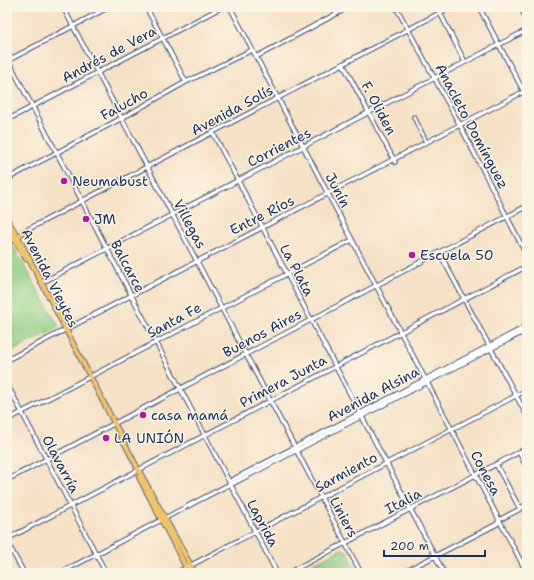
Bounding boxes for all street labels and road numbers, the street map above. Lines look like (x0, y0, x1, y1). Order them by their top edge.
street label: Andrés de Vera (59, 21, 160, 86)
street label: Anacleto Domínguez (431, 60, 513, 192)
street label: F. Oliden (357, 78, 401, 138)
street label: Avenida Solís (188, 81, 276, 139)
street label: Falucho (97, 84, 151, 124)
street label: Corrientes (244, 123, 314, 171)
street label: Junín (321, 169, 355, 211)
street label: Entre Ríos (227, 191, 297, 239)
street label: Villegas (169, 196, 211, 252)
street label: Avenida Vieytes (17, 225, 83, 331)
street label: Balcarce (107, 237, 149, 295)
street label: La Plata (276, 241, 318, 299)
street label: Santa Fe (144, 298, 204, 342)
street label: Buenos Aires (219, 305, 305, 361)
street label: Primera Junta (236, 350, 330, 411)
street label: Avenida Alsina (324, 362, 422, 426)
street label: Olavarría (38, 432, 84, 496)
street label: Conesa (467, 447, 505, 499)
street label: Sarmiento (312, 448, 380, 496)
street label: Italia (382, 484, 424, 518)
street label: Liniers (326, 493, 362, 541)
street label: Laprida (243, 496, 283, 550)

